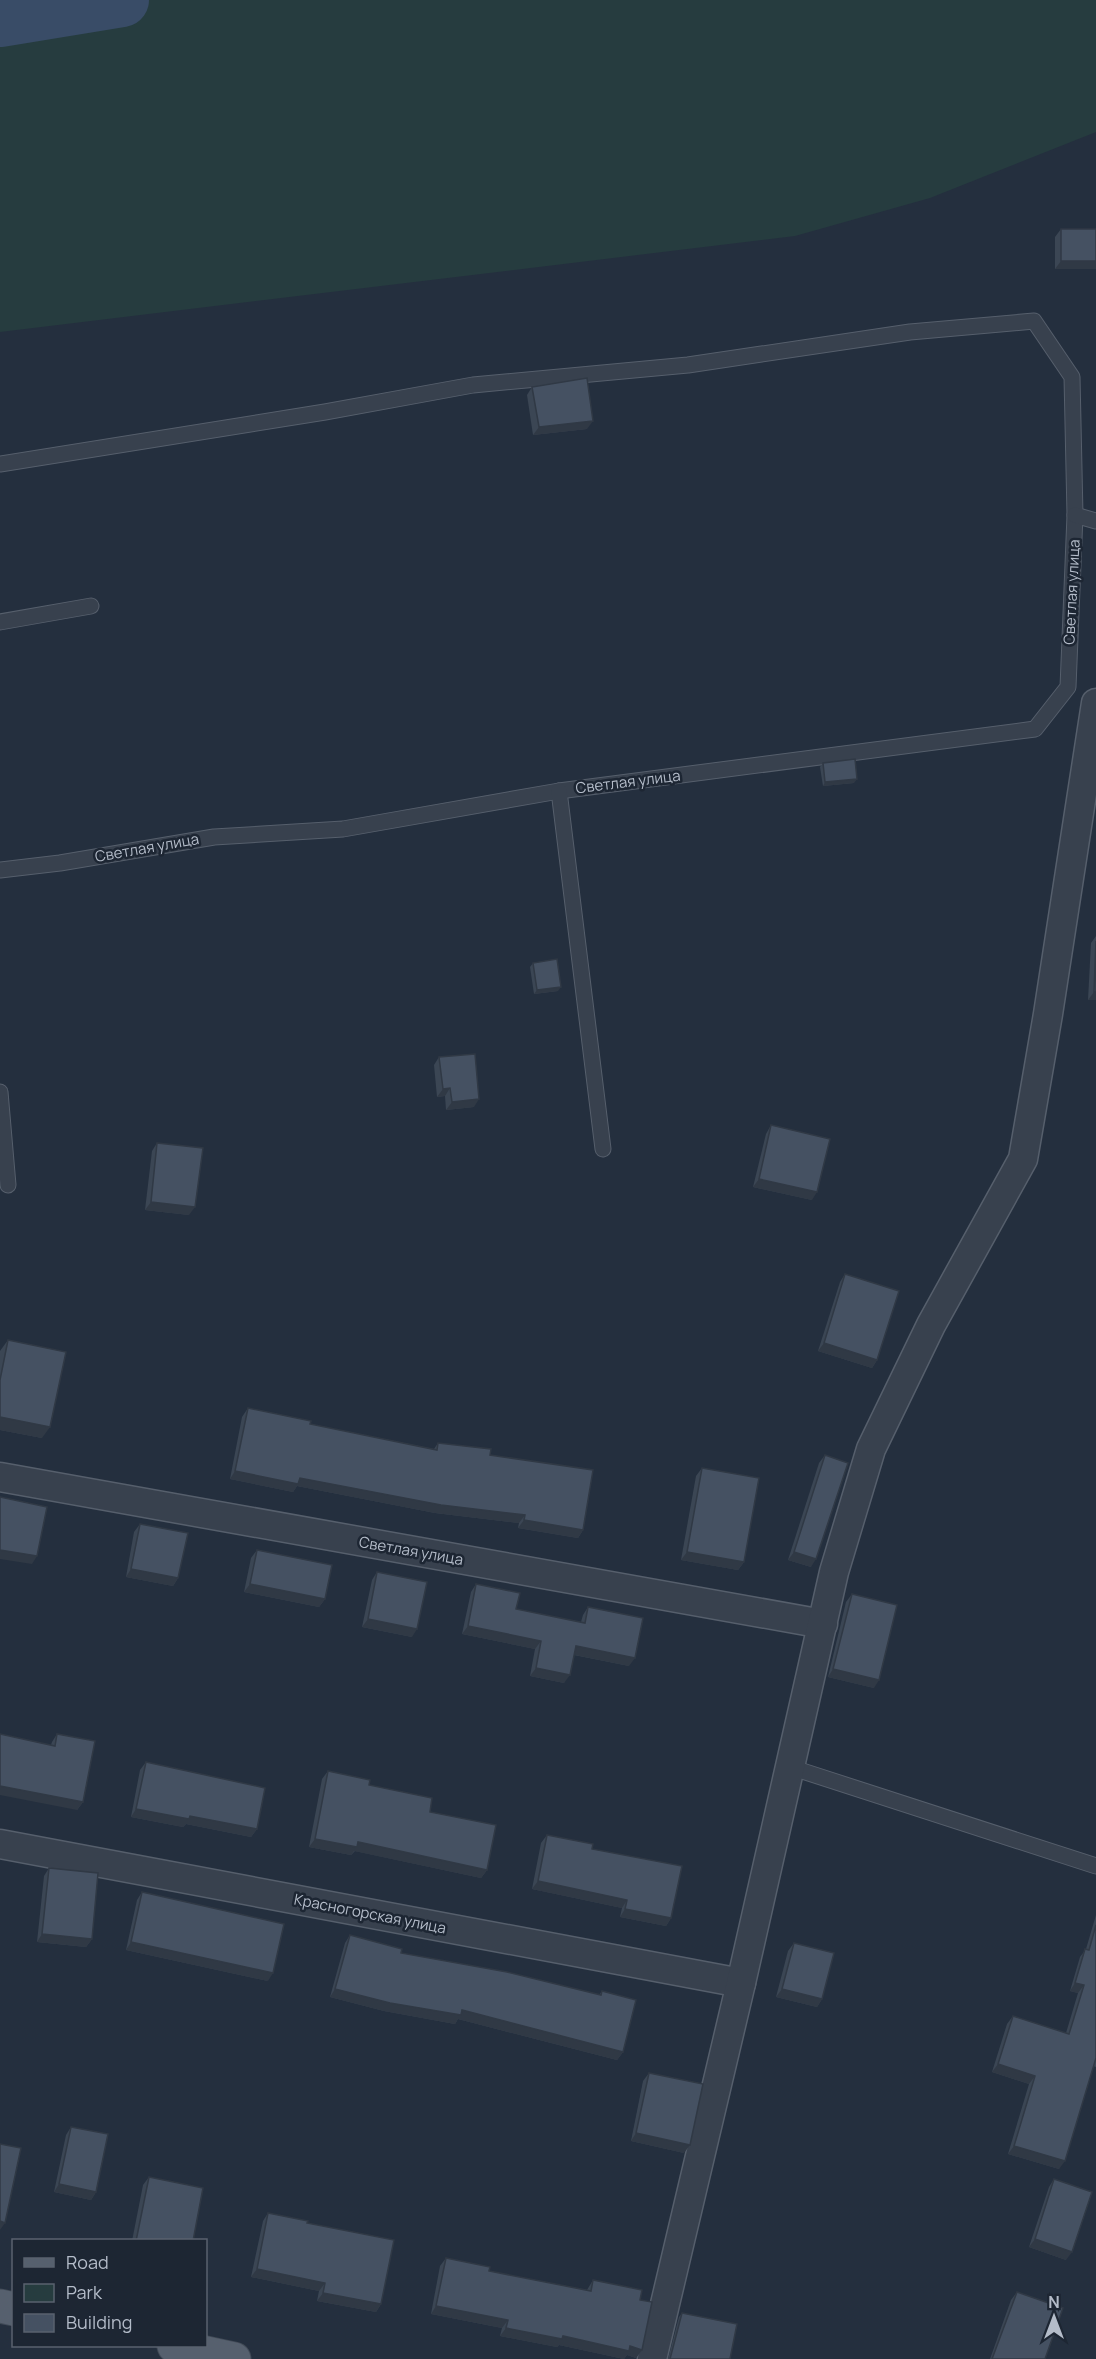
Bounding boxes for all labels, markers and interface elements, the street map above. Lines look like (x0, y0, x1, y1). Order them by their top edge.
street label: Светлая улица (1058, 539, 1085, 645)
street label: Светлая улица (574, 765, 682, 798)
street label: Светлая улица (93, 828, 201, 867)
street label: Светлая улица (357, 1531, 465, 1570)
street label: Красногорская улица (292, 1888, 448, 1939)
legend (12, 2239, 207, 2347)
text: Road (66, 2250, 109, 2274)
text: Park (66, 2280, 103, 2304)
north arrow (1024, 2287, 1084, 2347)
text: N (1048, 2291, 1060, 2313)
text: Building (66, 2310, 132, 2334)

